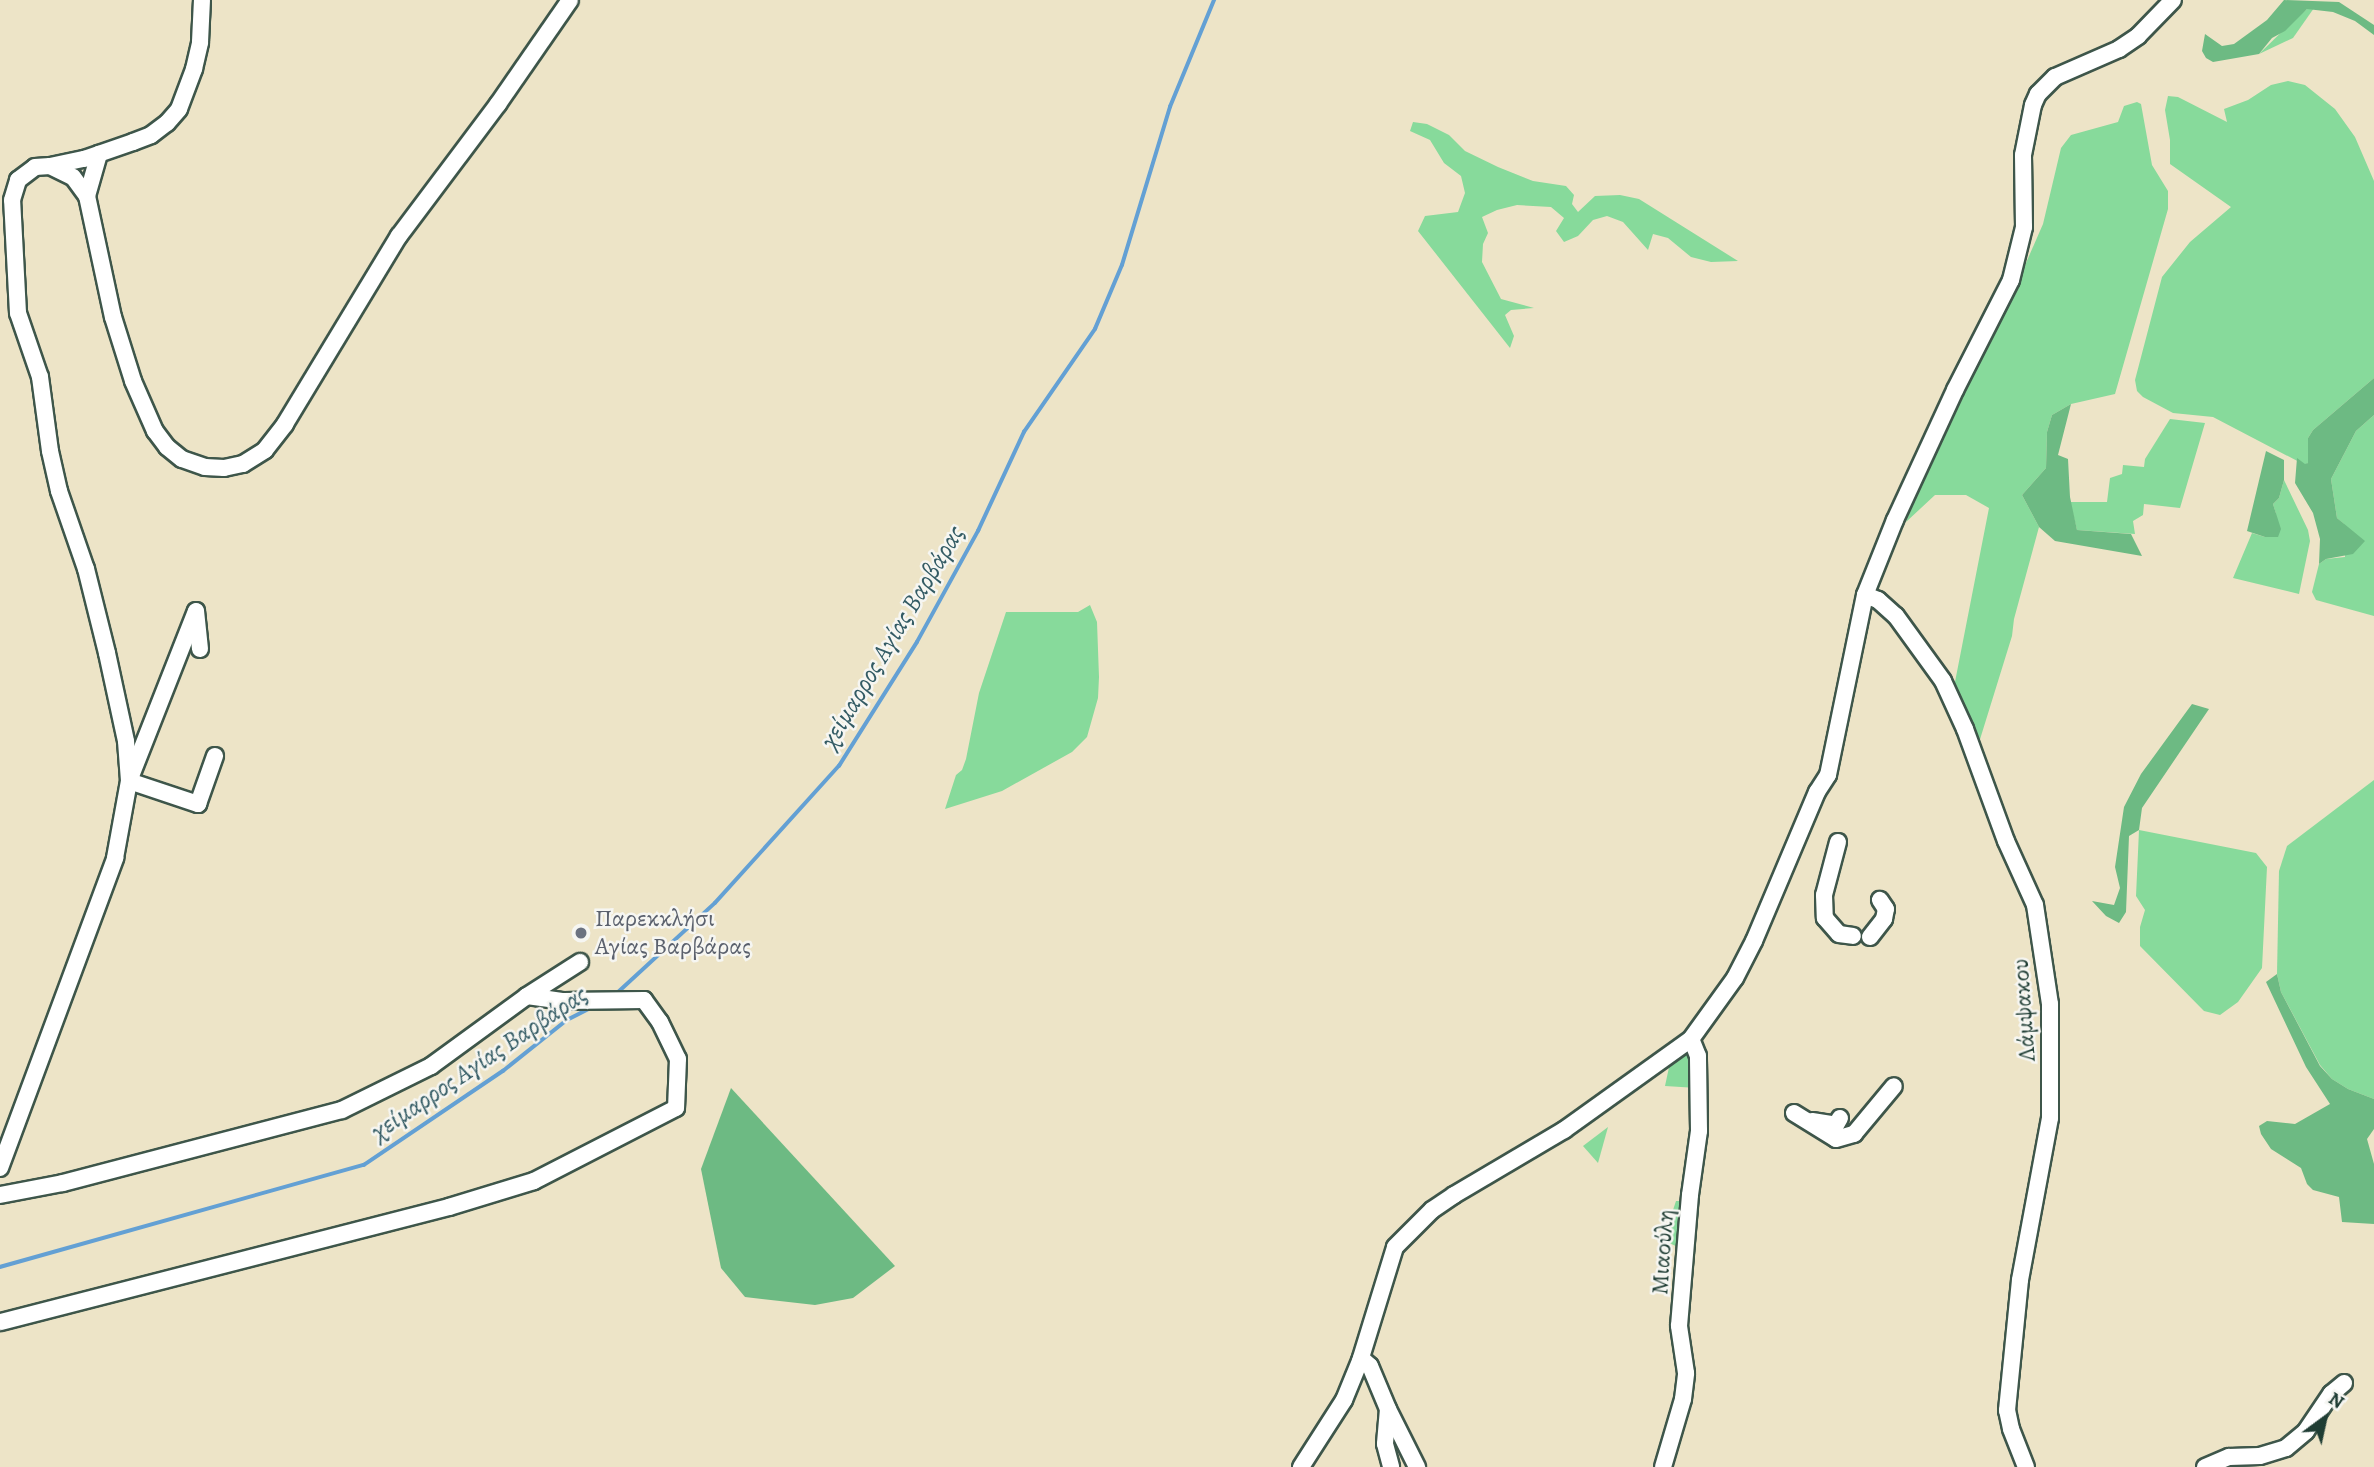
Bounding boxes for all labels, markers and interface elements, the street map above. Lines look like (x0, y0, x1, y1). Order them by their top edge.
water label: χείμαρρος Αγίας Βαρβάρας (813, 520, 971, 754)
place label: Παρεκκλήσι Αγίας Βαρβάρας (595, 905, 751, 961)
marker: Παρεκκλήσι Αγίας Βαρβάρας (573, 925, 589, 941)
street label: Λάμψακου (2006, 958, 2042, 1062)
water label: χείμαρρος Αγίας Βαρβάρας (365, 979, 593, 1147)
street label: Μιαούλη (1646, 1208, 1680, 1296)
north arrow (2290, 1383, 2360, 1453)
text: N (2324, 1386, 2349, 1415)

